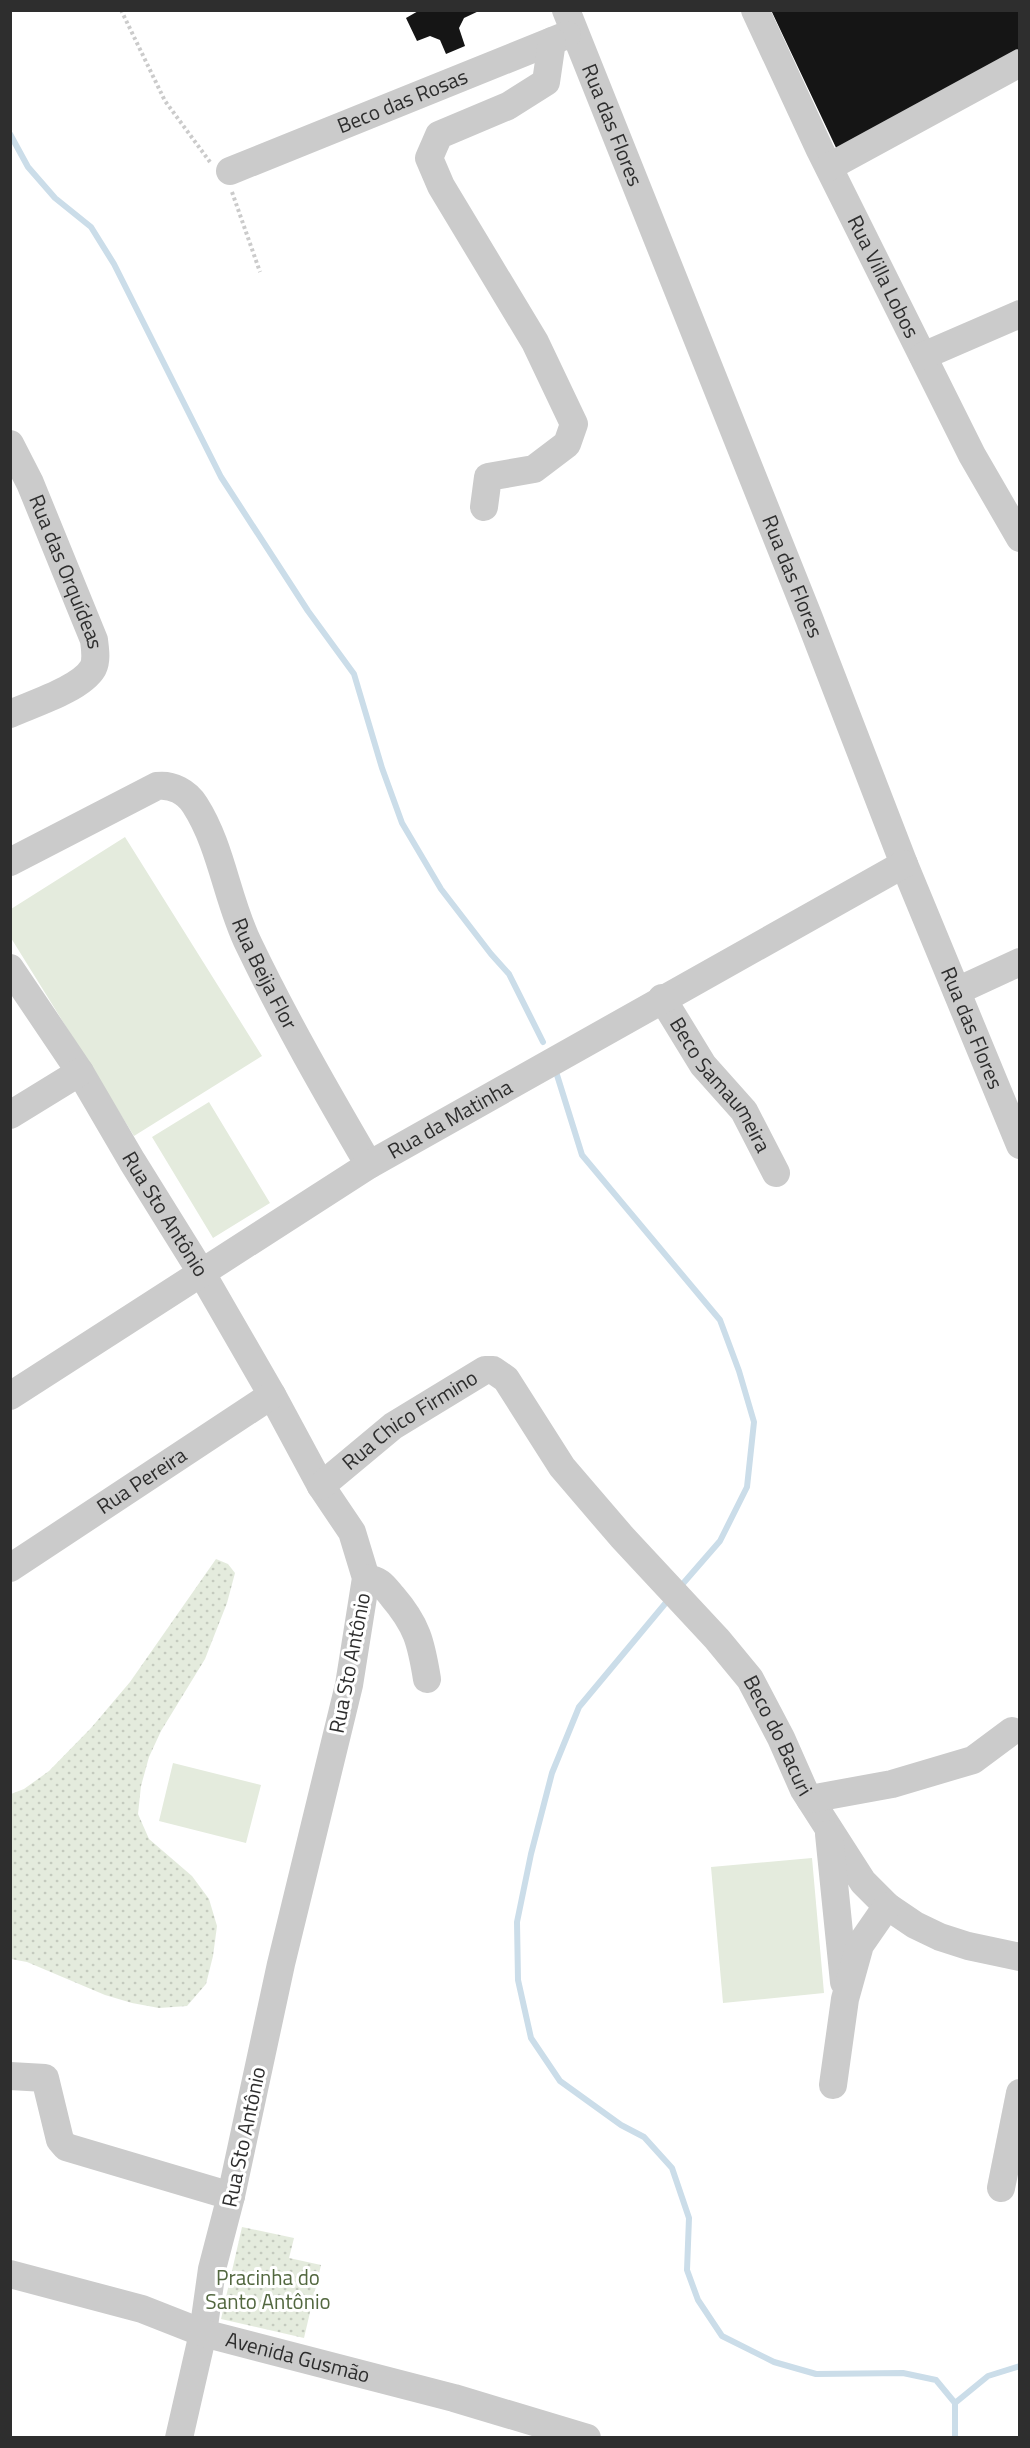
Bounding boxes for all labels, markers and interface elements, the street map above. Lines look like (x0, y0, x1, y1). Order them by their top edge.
street label: Rua das Flores (574, 59, 652, 191)
street label: Beco das Rosas (332, 60, 472, 141)
street label: Rua Villa Lobos (840, 209, 928, 343)
street label: Rua das Orquídeas (21, 489, 112, 651)
street label: Rua das Flores (754, 510, 832, 642)
street label: Rua Beija Flor (224, 913, 306, 1035)
street label: Rua das Flores (933, 962, 1012, 1094)
street label: Beco Samaumeira (662, 1010, 780, 1158)
street label: Rua da Matinha (381, 1070, 518, 1166)
street label: Rua Sto Antônio (115, 1145, 217, 1283)
street label: Rua Chico Firmino (334, 1361, 483, 1477)
street label: Rua Pereira (90, 1438, 193, 1522)
street label: Rua Sto Antônio (320, 1590, 378, 1736)
street label: Beco do Bacuri (736, 1669, 821, 1802)
street label: Rua Sto Antônio (213, 2064, 273, 2210)
park label: Pracinha do Santo Antônio (205, 2261, 331, 2317)
street label: Avenida Gusmão (222, 2323, 374, 2391)

